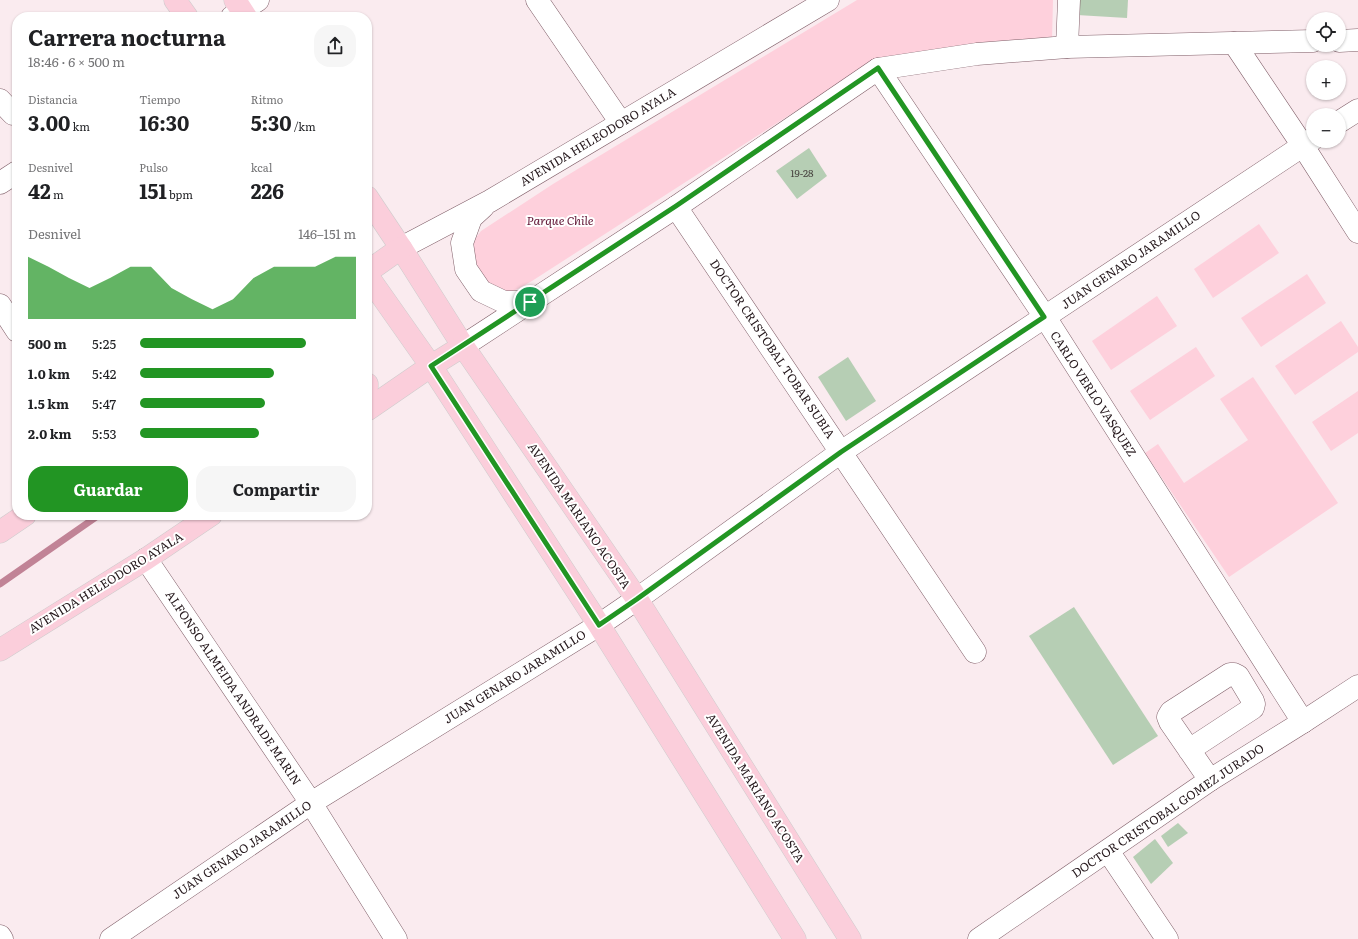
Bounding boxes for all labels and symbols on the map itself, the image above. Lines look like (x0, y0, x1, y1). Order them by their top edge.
street label: AVENIDA HELEODORO AYALA (516, 82, 679, 190)
house number: 19-28 (790, 165, 814, 180)
street label: JUAN GENARO JARAMILLO (1057, 206, 1204, 313)
park label: Parque Chile (526, 211, 594, 229)
street label: DOCTOR CRISTOBAL TOBAR SUBIA (706, 255, 840, 442)
pin (513, 285, 547, 319)
street label: CARLO VERLO VASQUEZ (1046, 327, 1141, 460)
street label: AVENIDA MARIANO ACOSTA (524, 439, 636, 592)
street label: AVENIDA HELEODORO AYALA (25, 527, 186, 637)
street label: ALFONSO ALMEIDA ANDRADE MARIN (162, 586, 306, 788)
street label: JUAN GENARO JARAMILLO (440, 625, 589, 727)
street label: AVENIDA MARIANO ACOSTA (702, 709, 809, 866)
street label: DOCTOR CRISTOBAL GOMEZ JURADO (1068, 739, 1267, 882)
street label: JUAN GENARO JARAMILLO (168, 796, 315, 903)

